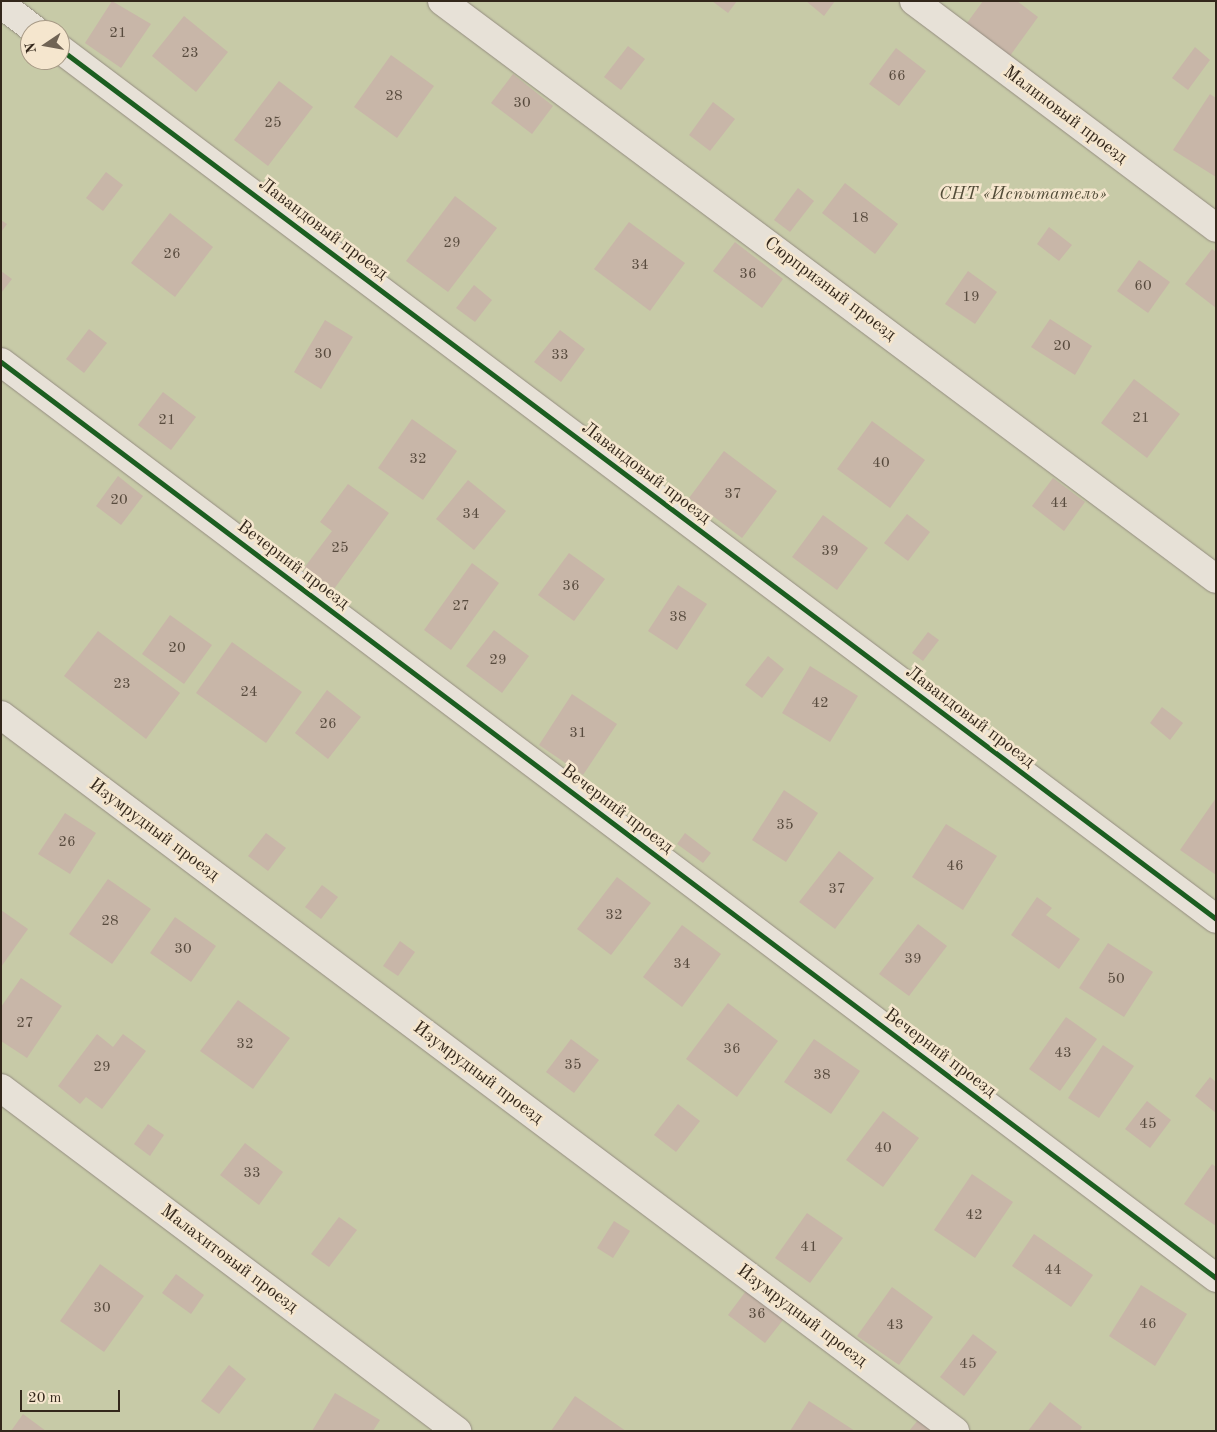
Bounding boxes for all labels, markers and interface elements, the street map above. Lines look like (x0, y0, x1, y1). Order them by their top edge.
north arrow (20, 20, 70, 70)
house number: 21 (109, 25, 127, 43)
text: N (23, 41, 39, 55)
house number: 23 (181, 45, 199, 63)
street label: Малиновый проезд (999, 61, 1131, 169)
house number: 66 (888, 68, 906, 86)
house number: 28 (385, 88, 403, 106)
house number: 30 (513, 95, 531, 113)
house number: 25 (264, 115, 282, 133)
street label: Лавандовый проезд (254, 173, 392, 285)
park label: СНТ «Испытатель» (939, 183, 1107, 205)
house number: 18 (851, 210, 869, 228)
street label: Сюрпризный проезд (760, 232, 900, 346)
house number: 29 (443, 235, 461, 253)
house number: 26 (163, 246, 181, 264)
house number: 34 (631, 257, 649, 275)
house number: 36 (739, 266, 757, 284)
house number: 60 (1134, 278, 1152, 296)
house number: 19 (962, 289, 980, 307)
house number: 20 (1053, 338, 1071, 356)
house number: 30 (314, 346, 332, 364)
house number: 33 (551, 347, 569, 365)
house number: 21 (1132, 410, 1150, 428)
house number: 21 (158, 412, 176, 430)
street label: Лавандовый проезд (577, 417, 715, 529)
house number: 32 (409, 451, 427, 469)
house number: 40 (872, 455, 890, 473)
house number: 37 (724, 486, 742, 504)
house number: 20 (110, 492, 128, 510)
house number: 44 (1050, 495, 1068, 513)
house number: 34 (462, 506, 480, 524)
street label: Вечерний проезд (233, 516, 353, 614)
house number: 25 (331, 540, 349, 558)
house number: 39 (821, 543, 839, 561)
house number: 36 (562, 578, 580, 596)
house number: 27 (452, 598, 470, 616)
house number: 38 (669, 609, 687, 627)
house number: 20 (168, 640, 186, 658)
house number: 29 (489, 652, 507, 670)
street label: Лавандовый проезд (901, 661, 1039, 773)
house number: 23 (113, 676, 131, 694)
house number: 24 (240, 684, 258, 702)
house number: 42 (811, 695, 829, 713)
house number: 26 (319, 716, 337, 734)
house number: 31 (569, 725, 587, 743)
street label: Вечерний проезд (557, 760, 677, 858)
street label: Изумрудный проезд (85, 774, 223, 886)
house number: 35 (776, 817, 794, 835)
house number: 26 (58, 834, 76, 852)
house number: 46 (946, 858, 964, 876)
house number: 37 (828, 881, 846, 899)
house number: 32 (605, 907, 623, 925)
house number: 28 (101, 913, 119, 931)
house number: 30 (174, 941, 192, 959)
house number: 39 (904, 951, 922, 969)
house number: 34 (673, 956, 691, 974)
house number: 50 (1107, 971, 1125, 989)
street label: Вечерний проезд (880, 1004, 1000, 1102)
house number: 27 (16, 1015, 34, 1033)
street label: Изумрудный проезд (409, 1017, 547, 1129)
house number: 32 (236, 1036, 254, 1054)
house number: 36 (723, 1041, 741, 1059)
house number: 43 (1054, 1045, 1072, 1063)
house number: 35 (564, 1057, 582, 1075)
house number: 29 (93, 1059, 111, 1077)
house number: 38 (813, 1067, 831, 1085)
house number: 45 (1139, 1116, 1157, 1134)
house number: 40 (874, 1140, 892, 1158)
house number: 33 (243, 1165, 261, 1183)
street label: Малахитовый проезд (156, 1200, 302, 1318)
house number: 42 (965, 1207, 983, 1225)
house number: 41 (800, 1239, 818, 1257)
street label: Изумрудный проезд (733, 1260, 871, 1372)
house number: 44 (1044, 1262, 1062, 1280)
house number: 30 (93, 1300, 111, 1318)
house number: 36 (748, 1306, 766, 1324)
house number: 46 (1139, 1316, 1157, 1334)
house number: 43 (886, 1317, 904, 1335)
house number: 45 (959, 1356, 977, 1374)
scale bar (22, 1380, 122, 1412)
text: 20 m (28, 1391, 62, 1406)

